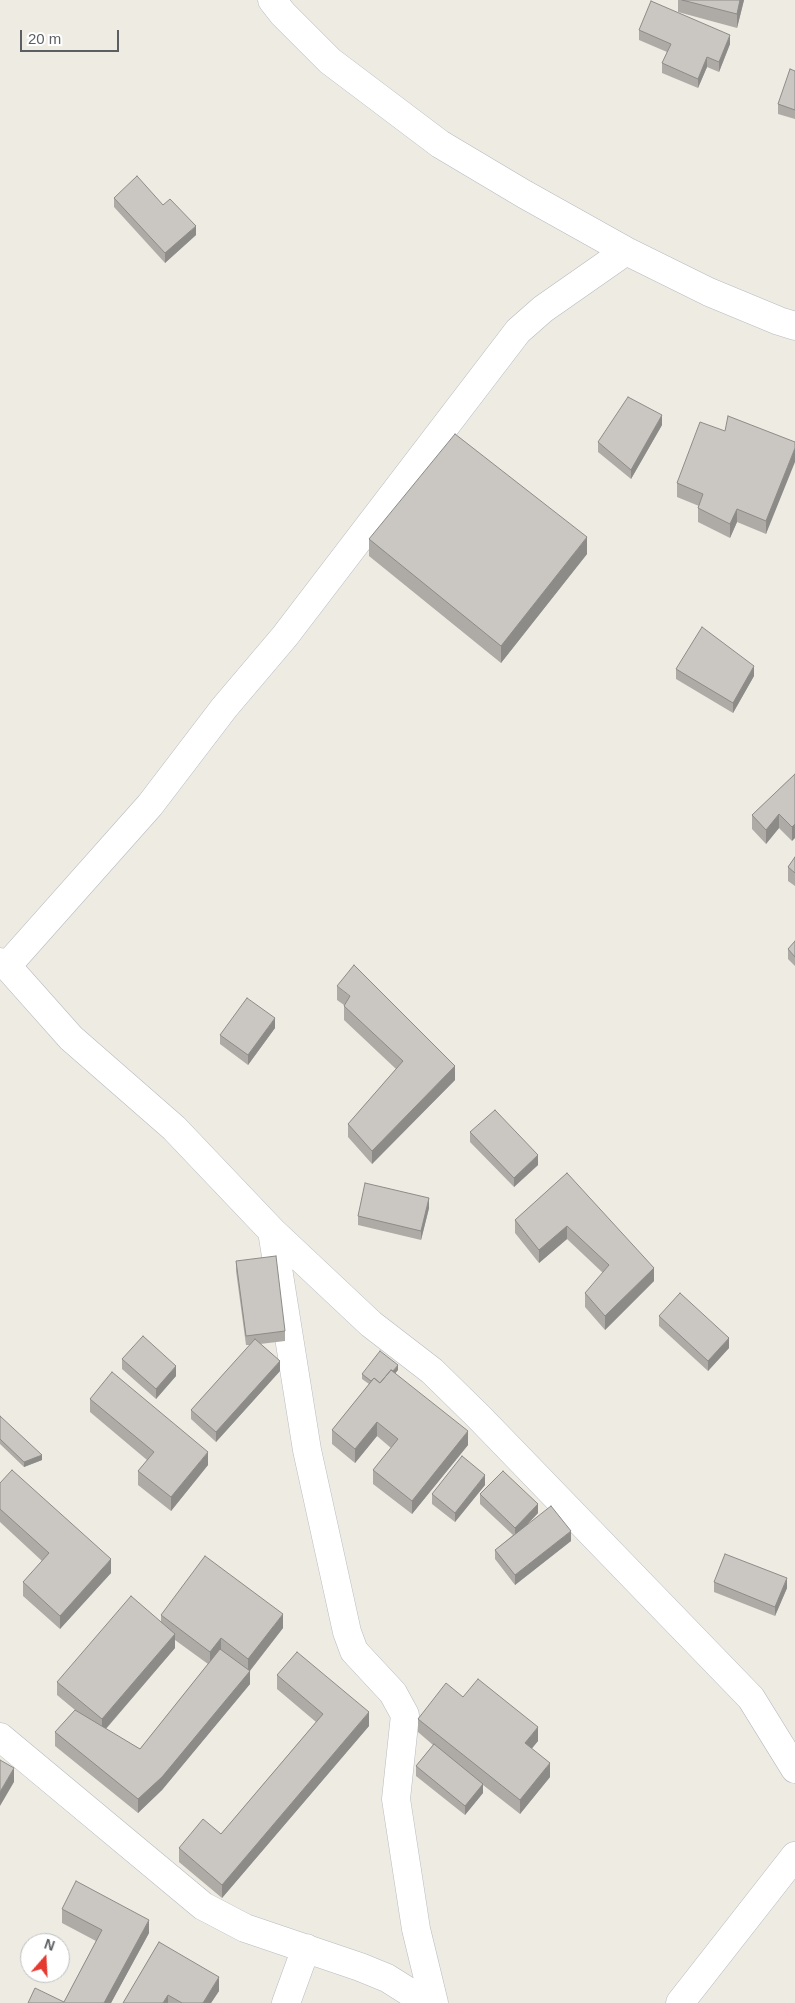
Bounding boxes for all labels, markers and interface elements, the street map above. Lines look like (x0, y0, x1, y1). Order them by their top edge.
scale bar (22, 20, 121, 52)
text: 20 m (28, 30, 61, 47)
north arrow (20, 1933, 70, 1983)
text: N (42, 1936, 57, 1954)

